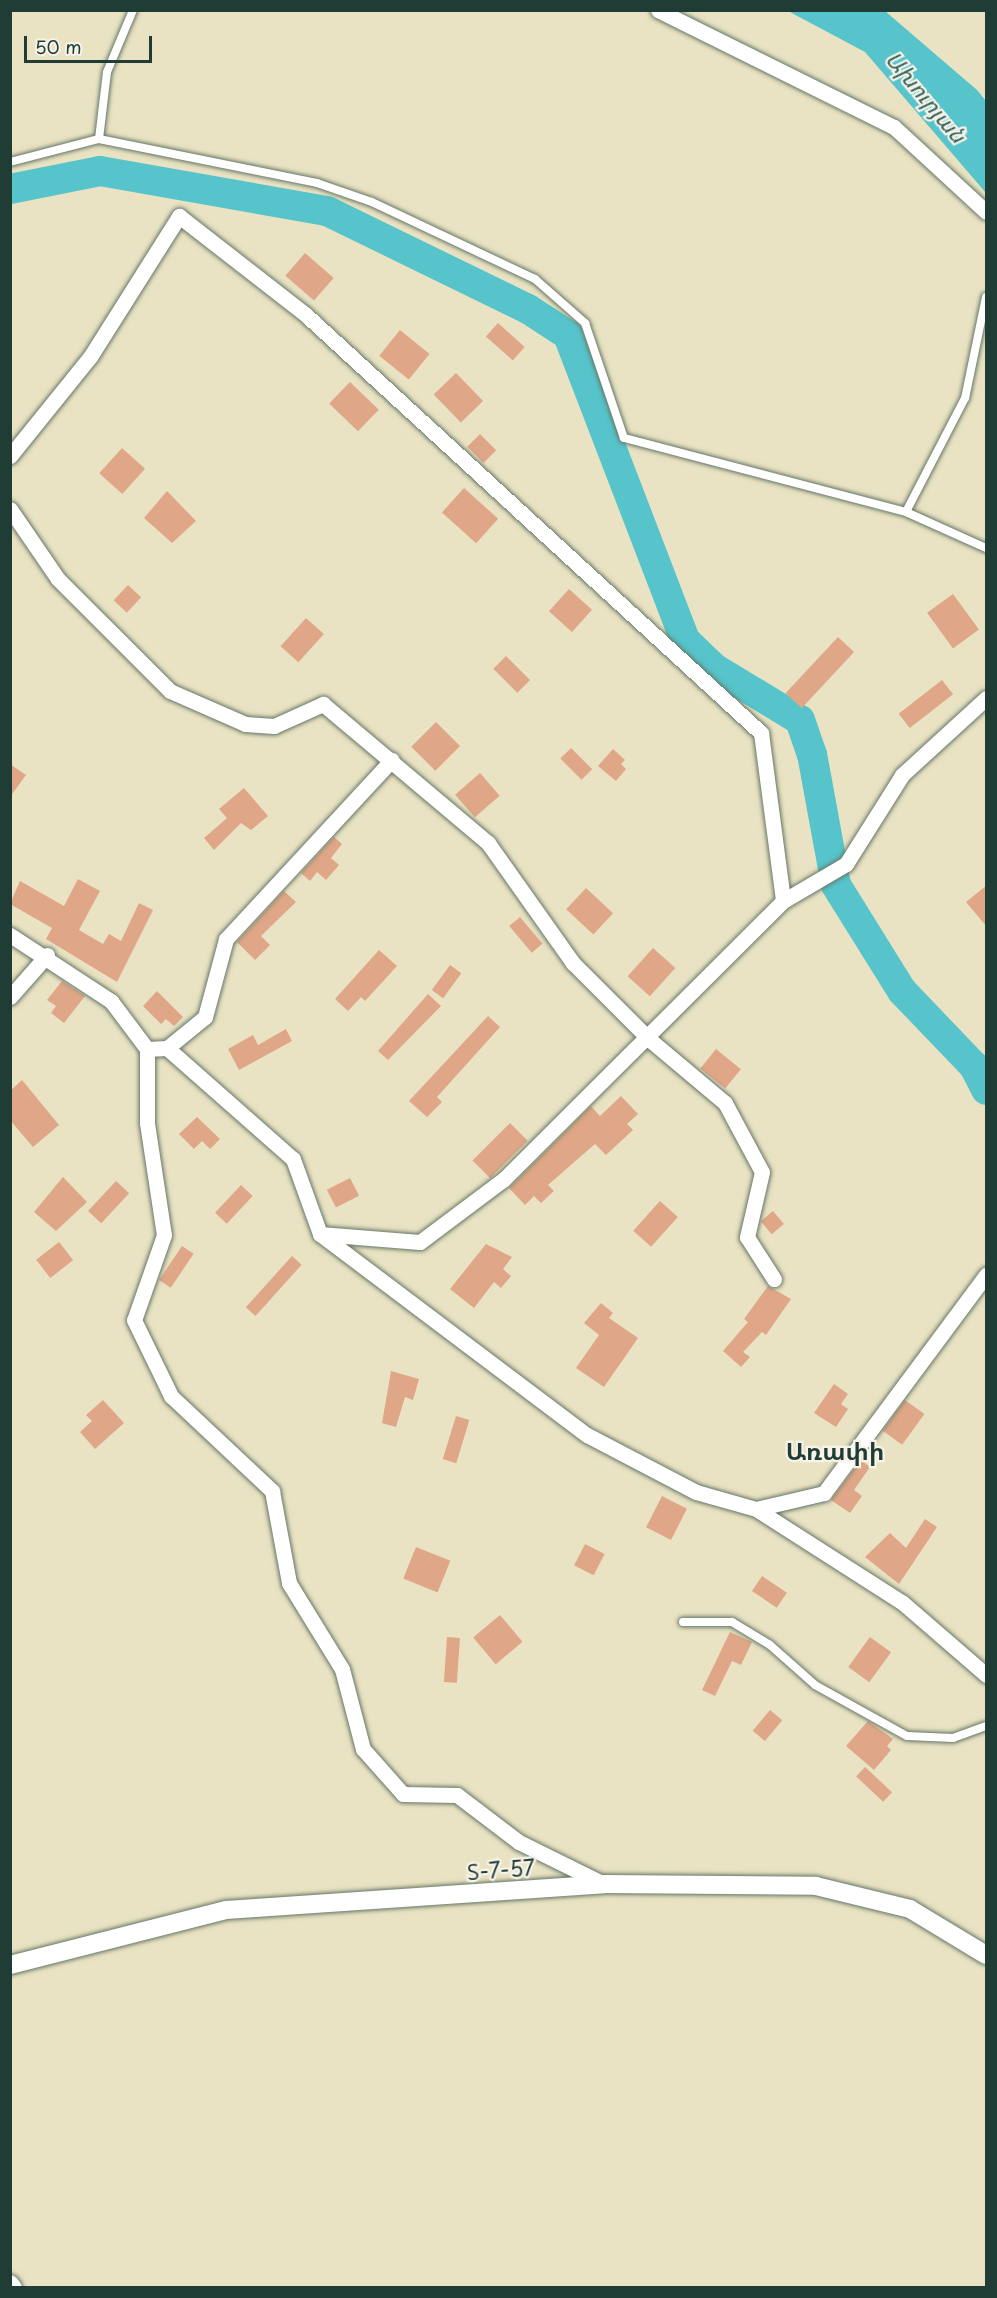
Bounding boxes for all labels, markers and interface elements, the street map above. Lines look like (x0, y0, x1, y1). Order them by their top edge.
scale bar (27, 24, 154, 62)
text: 50 m (35, 33, 82, 60)
water label: Ախուրյան (881, 45, 973, 147)
district label: Առափի (786, 1437, 884, 1465)
street label: Տ-7-57 (466, 1854, 536, 1884)

